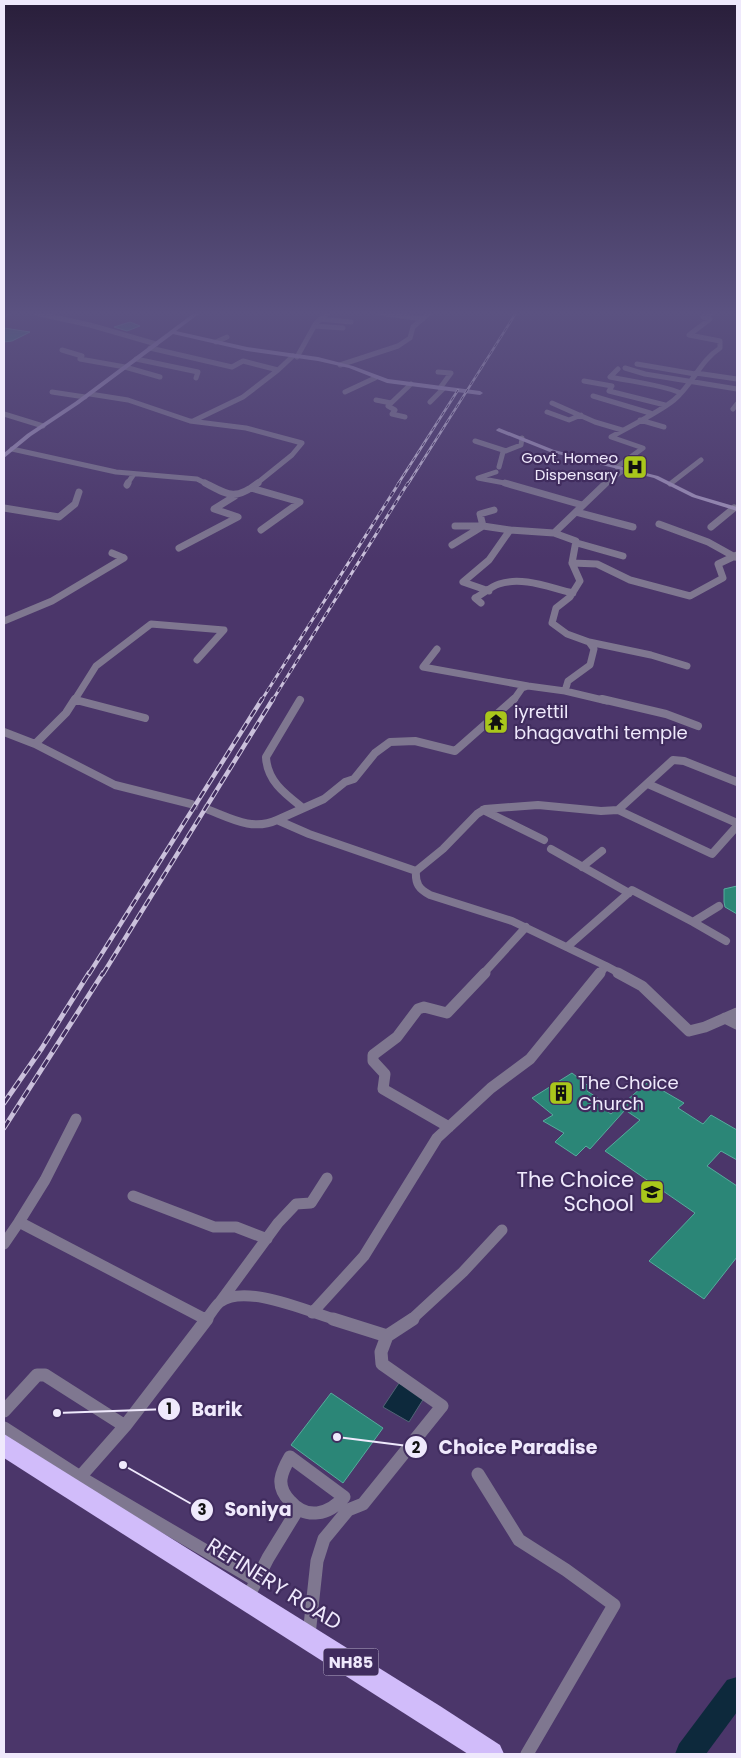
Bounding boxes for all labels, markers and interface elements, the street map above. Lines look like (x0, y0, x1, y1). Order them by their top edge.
place label: Govt. Homeo Dispensary (521, 447, 619, 485)
hospital icon: Govt. Homeo Dispensary (622, 454, 648, 480)
place label: iyrettil bhagavathi temple (514, 699, 688, 745)
temple icon: iyrettil bhagavathi temple (483, 709, 509, 735)
place label: The Choice Church (578, 1070, 679, 1116)
building icon: The Choice Church (548, 1080, 574, 1106)
place label: The Choice School (517, 1165, 634, 1218)
school or university icon: The Choice School (639, 1179, 665, 1205)
callout: Barik (156, 1392, 252, 1426)
text: Barik (192, 1396, 243, 1423)
text: 1 (166, 1398, 172, 1419)
callout: Choice Paradise (404, 1430, 607, 1464)
text: Choice Paradise (439, 1434, 598, 1461)
text: 2 (412, 1437, 421, 1458)
callout: Soniya (190, 1493, 302, 1527)
text: Soniya (224, 1496, 292, 1523)
text: 3 (197, 1499, 207, 1520)
street label: REFINERY ROAD (201, 1531, 347, 1637)
road number: NH85 (324, 1648, 378, 1675)

